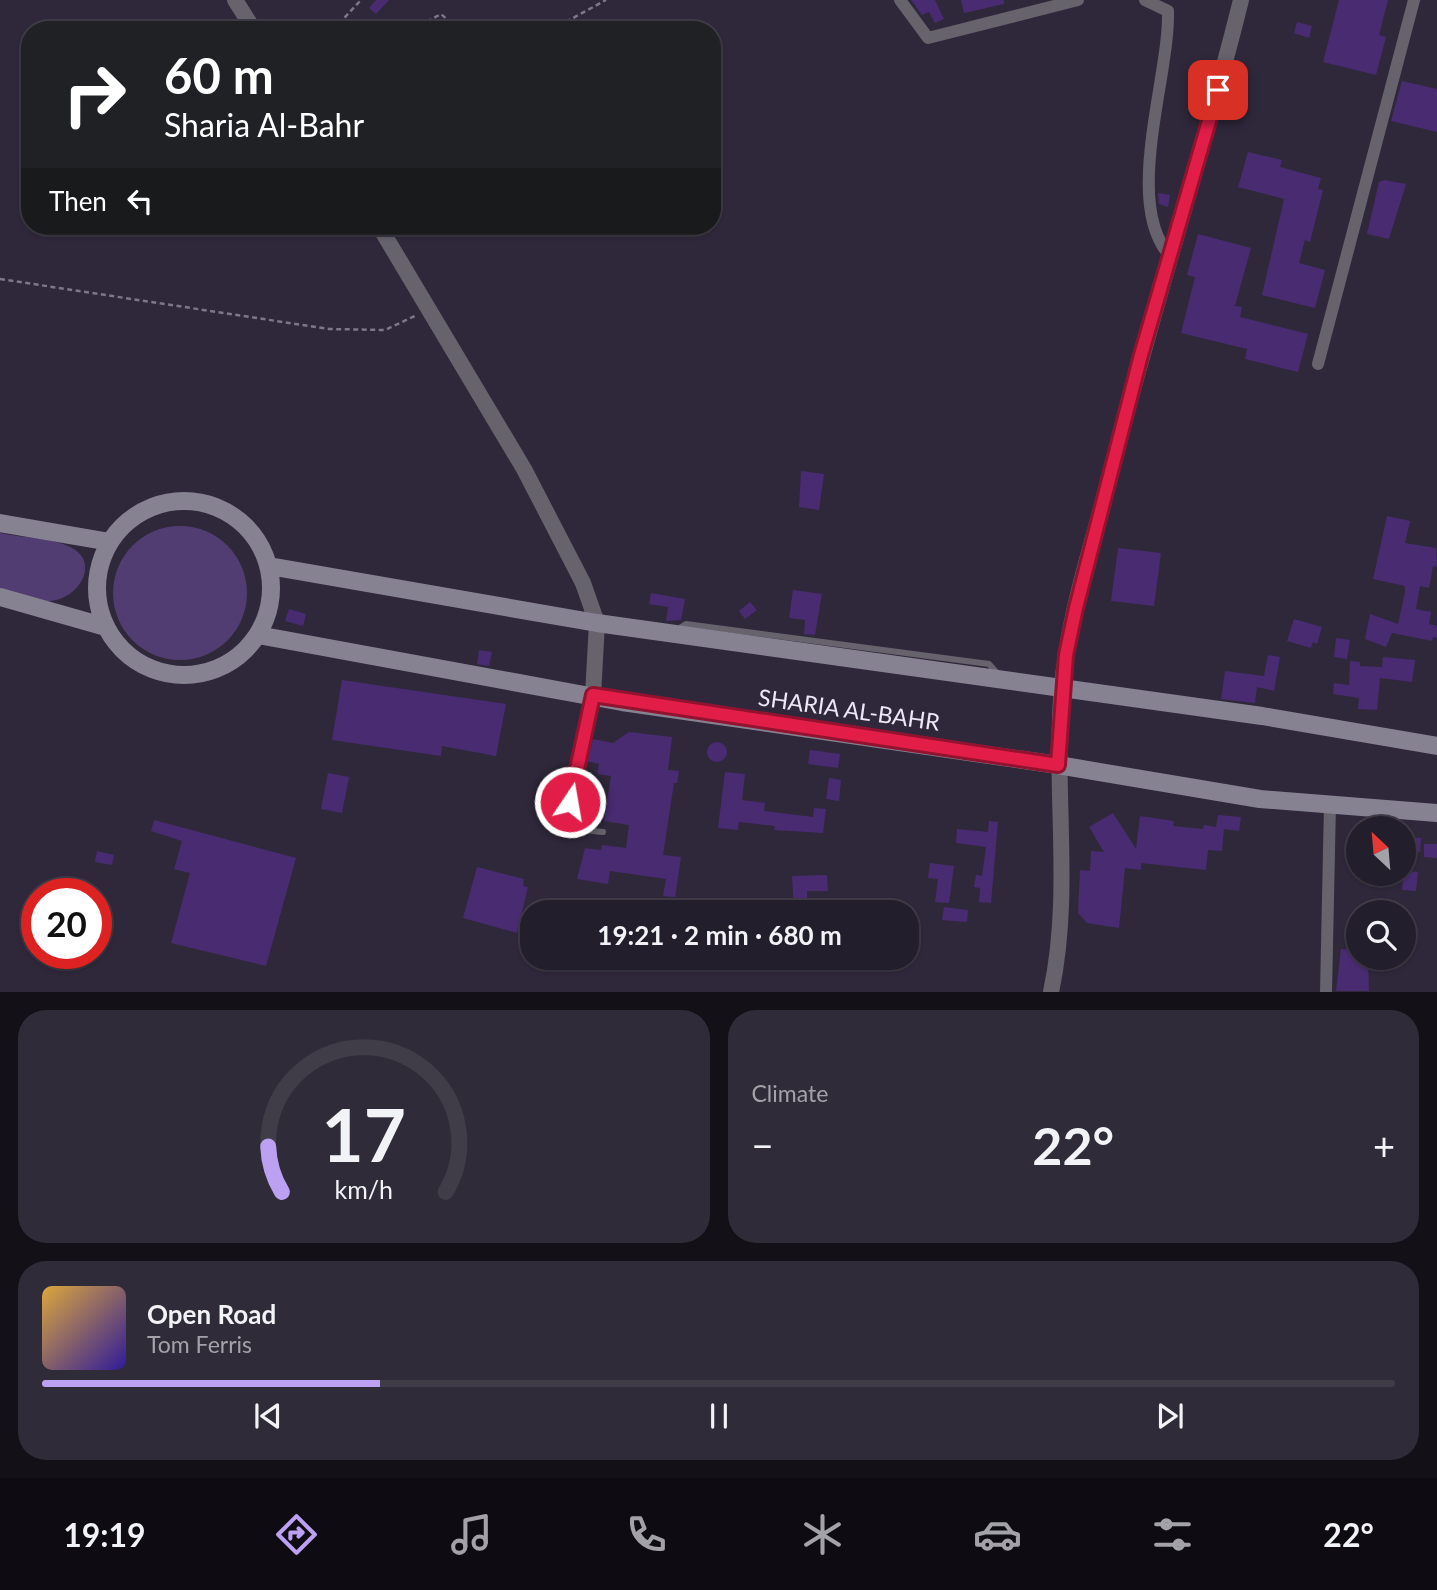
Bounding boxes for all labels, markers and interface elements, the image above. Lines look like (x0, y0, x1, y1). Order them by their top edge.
text: 60 m (164, 46, 274, 104)
icon: right (49, 49, 140, 140)
pin (1188, 60, 1248, 120)
icon: arrive (1199, 71, 1237, 109)
text: Sharia Al-Bahr (164, 105, 364, 144)
icon: left (121, 182, 159, 220)
text: Then (49, 185, 107, 217)
street label: SHARIA AL-BAHR (757, 682, 942, 736)
position arrow (533, 765, 607, 839)
north arrow (1346, 816, 1416, 886)
map controls (1346, 816, 1416, 970)
speed limit sign: 20 (21, 878, 112, 969)
button: search (1346, 900, 1416, 970)
text: 19:21 · 2 min · 680 m (597, 919, 842, 951)
text: Climate (752, 1079, 828, 1107)
text: 17 (322, 1091, 406, 1179)
text: 22° (1032, 1114, 1114, 1176)
text: − (752, 1122, 774, 1168)
text: + (1373, 1122, 1395, 1168)
text: km/h (334, 1174, 393, 1204)
text: Open Road (147, 1298, 276, 1330)
text: Tom Ferris (147, 1330, 252, 1358)
icon: previous (249, 1397, 287, 1435)
icon: pause (700, 1397, 738, 1435)
icon: next (1151, 1397, 1189, 1435)
icon: directions (272, 1510, 321, 1559)
icon: music (447, 1510, 496, 1559)
icon: phone (622, 1510, 671, 1559)
icon: climate (798, 1510, 847, 1559)
icon: car (973, 1510, 1022, 1559)
icon: filters (1148, 1510, 1197, 1559)
text: 19:19 (63, 1515, 146, 1554)
text: 22° (1323, 1515, 1374, 1554)

